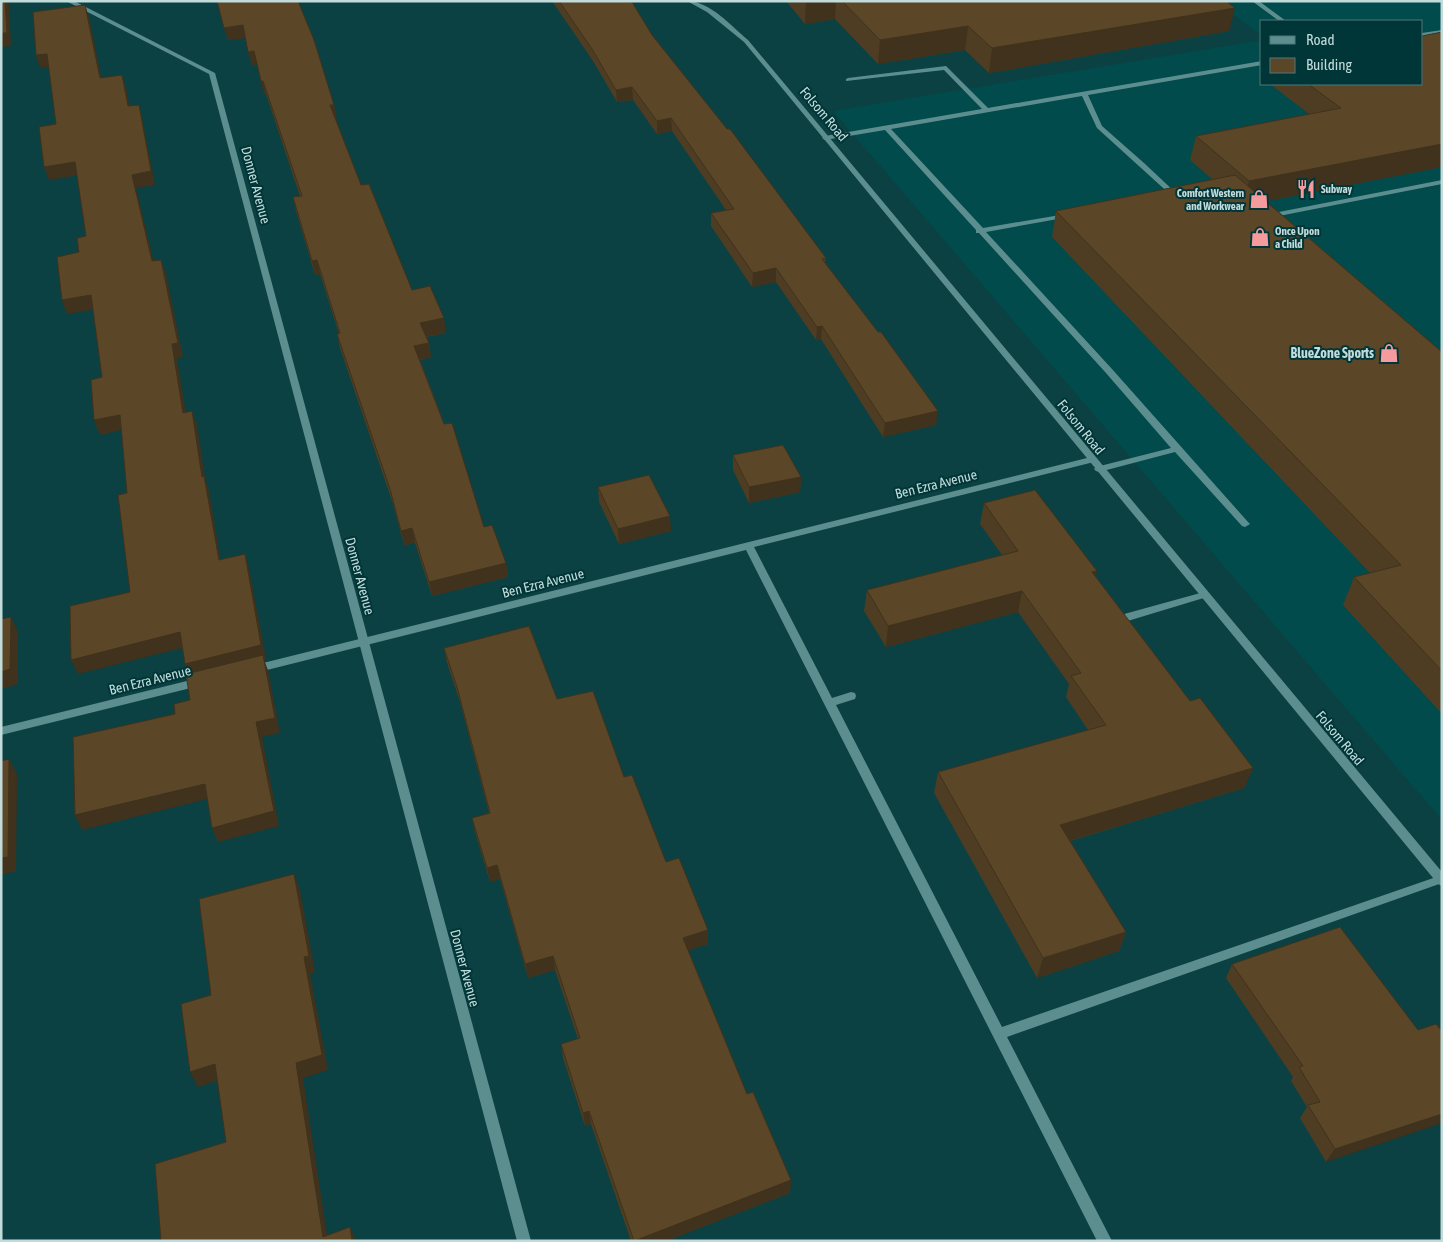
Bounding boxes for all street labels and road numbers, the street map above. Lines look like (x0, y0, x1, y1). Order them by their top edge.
street label: Folsom Road (797, 84, 851, 144)
street label: Donner Avenue (238, 145, 274, 225)
street label: Folsom Road (1054, 396, 1108, 458)
street label: Ben Ezra Avenue (893, 466, 979, 502)
street label: Donner Avenue (342, 536, 378, 616)
street label: Ben Ezra Avenue (500, 565, 586, 601)
street label: Ben Ezra Avenue (107, 662, 193, 698)
street label: Folsom Road (1313, 708, 1367, 768)
street label: Donner Avenue (447, 928, 483, 1008)

